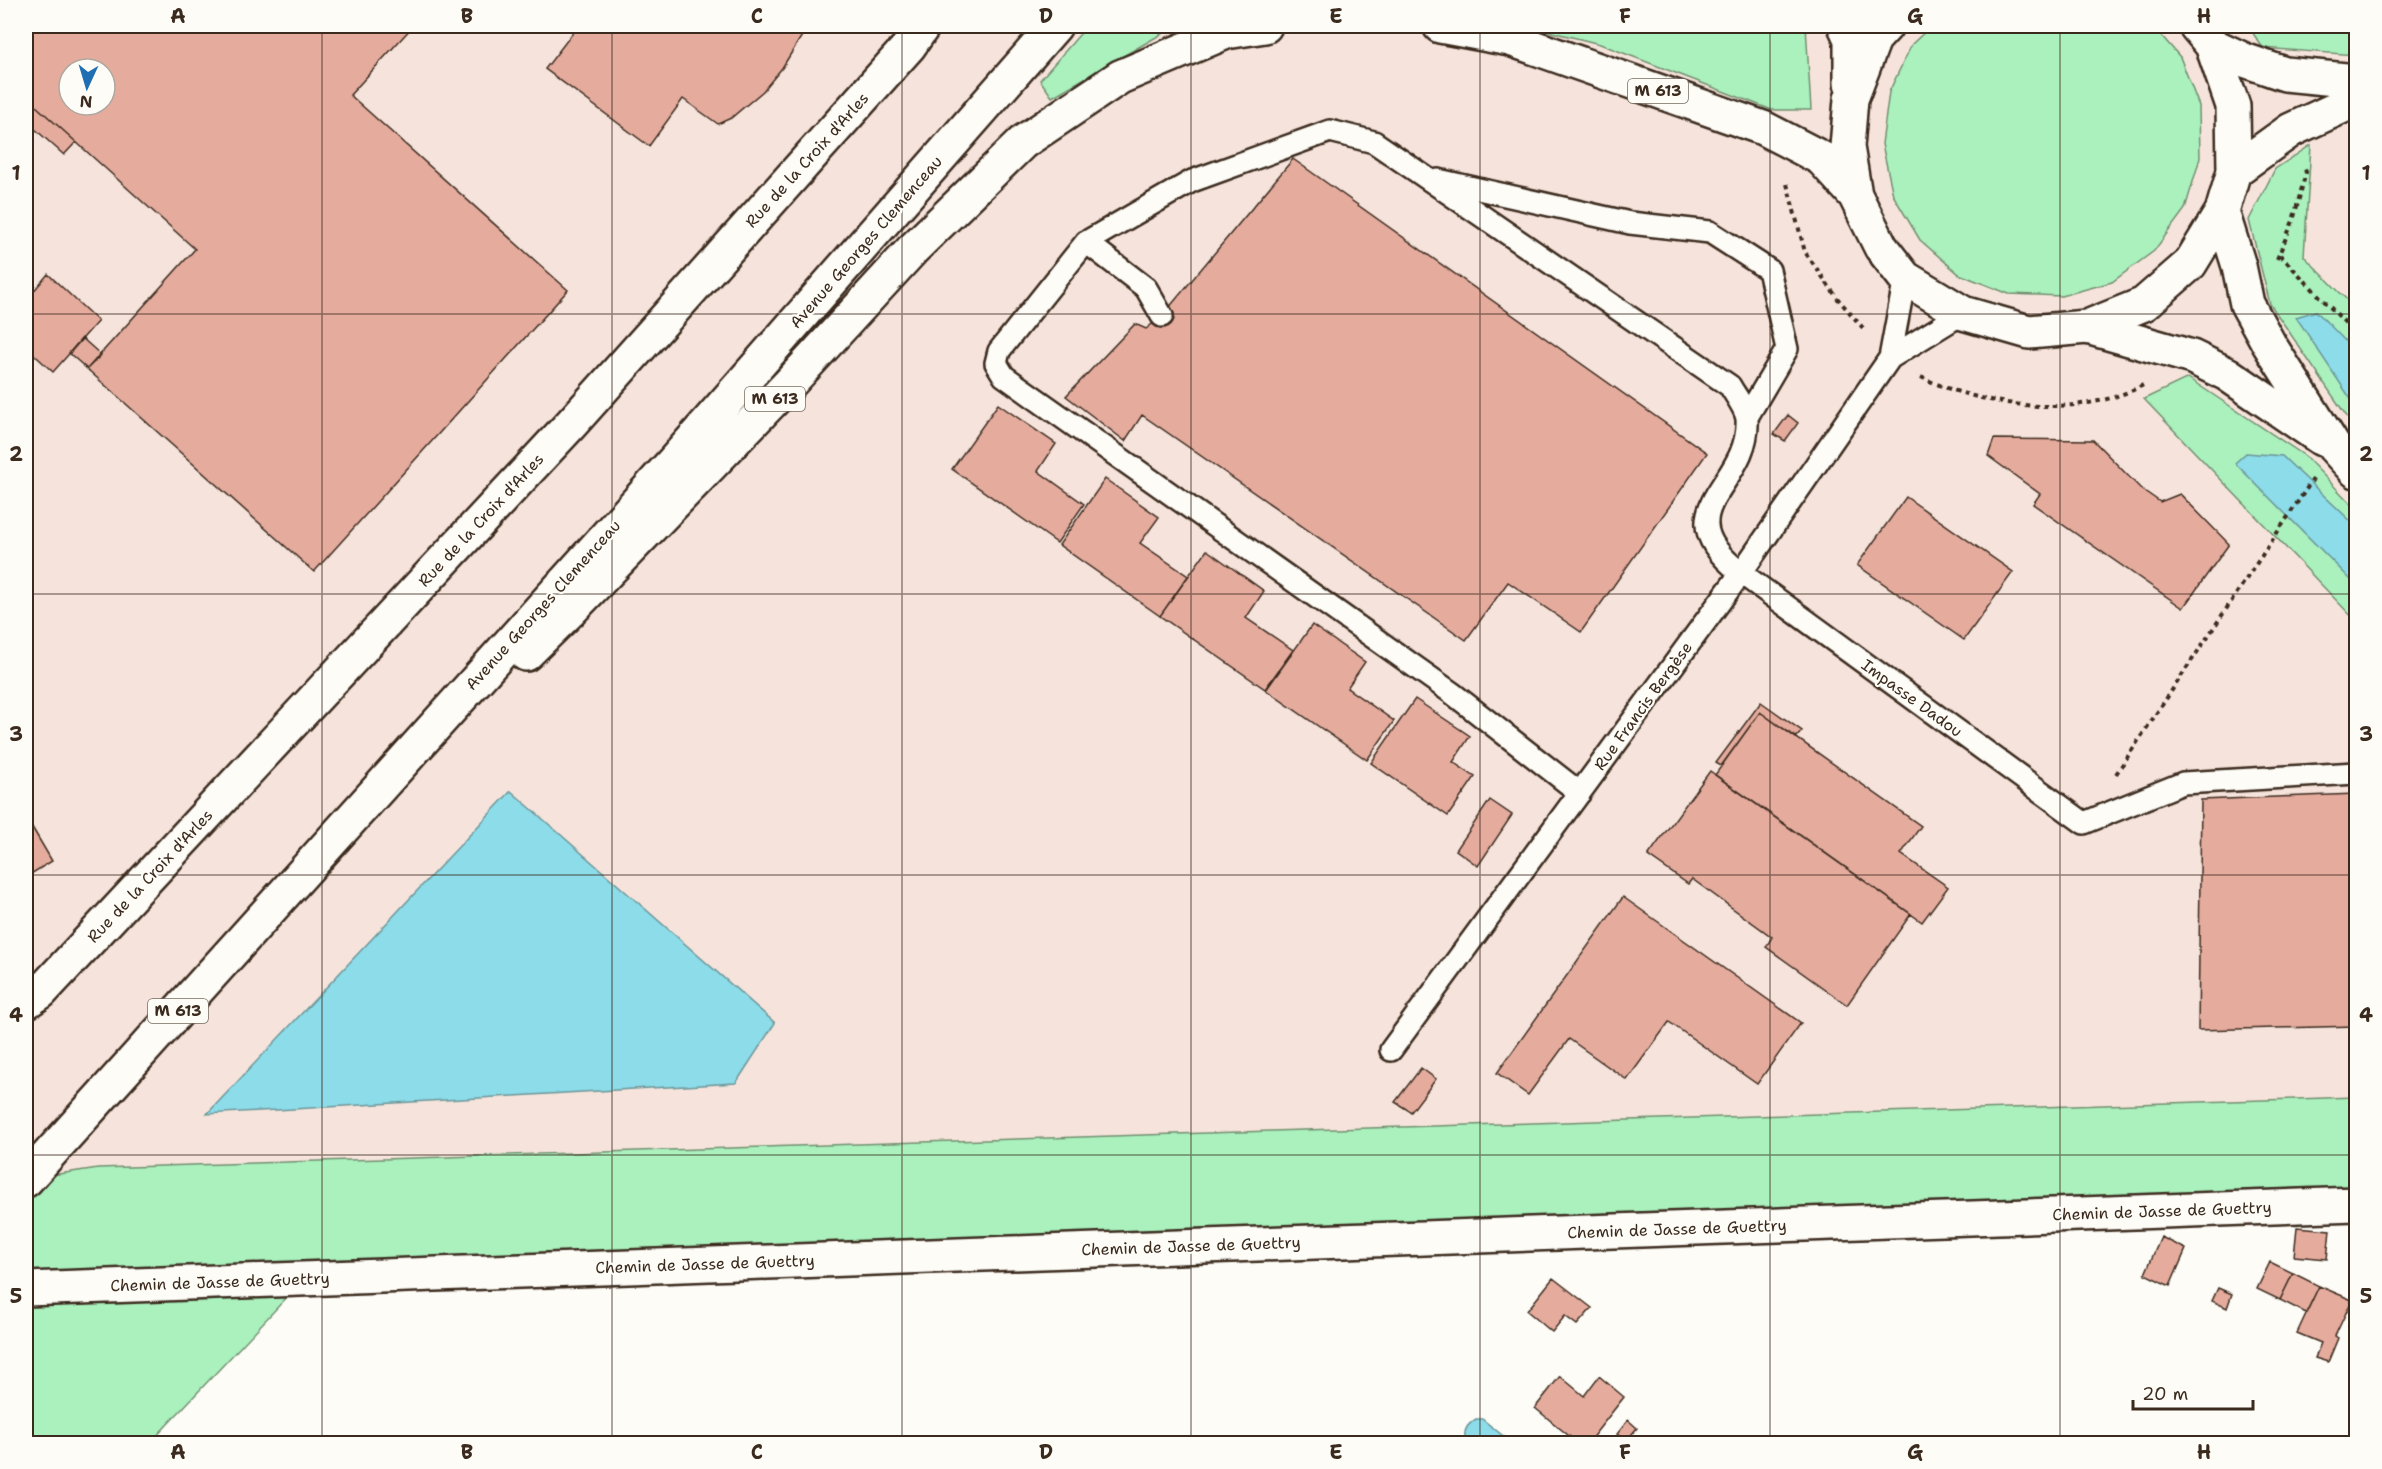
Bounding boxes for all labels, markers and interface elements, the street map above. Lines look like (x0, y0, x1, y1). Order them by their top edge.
text: A (170, 3, 186, 29)
text: B (461, 3, 473, 29)
text: C (751, 3, 763, 29)
text: D (1039, 3, 1053, 29)
text: E (1329, 3, 1343, 29)
text: F (1619, 3, 1631, 29)
text: G (1907, 3, 1923, 29)
text: H (2197, 3, 2211, 29)
north arrow (57, 57, 117, 117)
road number: M 613 (1628, 79, 1688, 103)
street label: Rue de la Croix d'Arles (741, 88, 873, 232)
text: N (79, 91, 93, 112)
street label: Avenue Georges Clemenceau (785, 151, 947, 333)
text: 1 (11, 160, 21, 186)
text: 1 (2361, 160, 2371, 186)
road number: M 613 (745, 387, 805, 411)
text: 2 (9, 441, 23, 467)
text: 2 (2359, 441, 2373, 467)
street label: Rue de la Croix d'Arles (414, 449, 548, 591)
street label: Avenue Georges Clemenceau (461, 515, 625, 695)
street label: Rue Francis Bergèse (1589, 637, 1697, 775)
street label: Impasse Dadou (1857, 654, 1967, 742)
text: 3 (9, 721, 23, 747)
text: 3 (2359, 721, 2373, 747)
street label: Rue de la Croix d'Arles (83, 805, 217, 947)
road number: M 613 (148, 999, 208, 1023)
text: 4 (9, 1002, 23, 1028)
text: 4 (2359, 1002, 2373, 1028)
street label: Chemin de Jasse de Guettry (2052, 1197, 2272, 1225)
street label: Chemin de Jasse de Guettry (1567, 1215, 1787, 1243)
street label: Chemin de Jasse de Guettry (1081, 1232, 1301, 1260)
street label: Chemin de Jasse de Guettry (595, 1250, 815, 1278)
street label: Chemin de Jasse de Guettry (110, 1268, 330, 1296)
text: 5 (10, 1283, 22, 1309)
text: 5 (2360, 1283, 2372, 1309)
scale bar (2133, 1373, 2253, 1411)
text: 20 m (2142, 1382, 2188, 1406)
text: A (170, 1439, 186, 1465)
text: B (461, 1439, 473, 1465)
text: C (751, 1439, 763, 1465)
text: D (1039, 1439, 1053, 1465)
text: E (1329, 1439, 1343, 1465)
text: F (1619, 1439, 1631, 1465)
text: G (1907, 1439, 1923, 1465)
text: H (2197, 1439, 2211, 1465)

